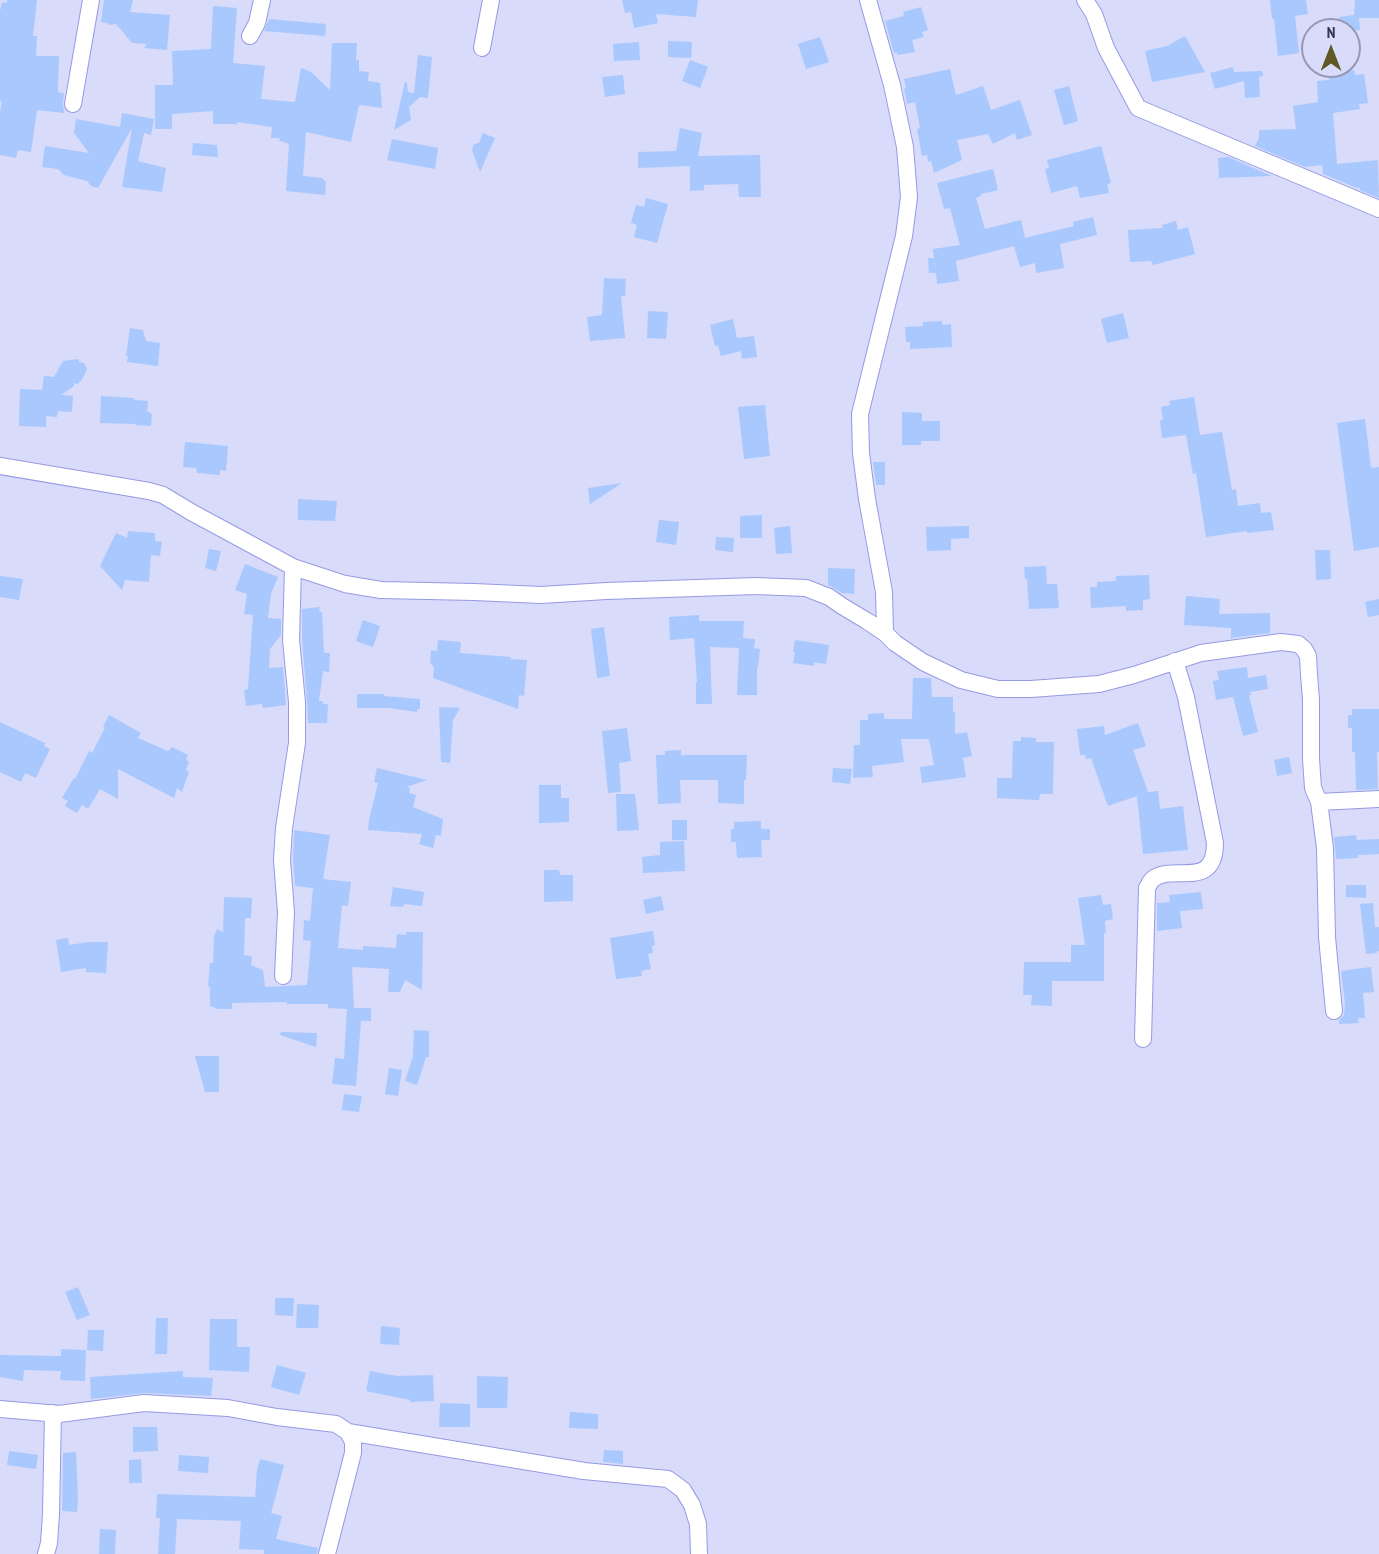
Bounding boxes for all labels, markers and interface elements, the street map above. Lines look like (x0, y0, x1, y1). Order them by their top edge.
north arrow (1301, 18, 1361, 78)
text: N (1327, 22, 1335, 42)

